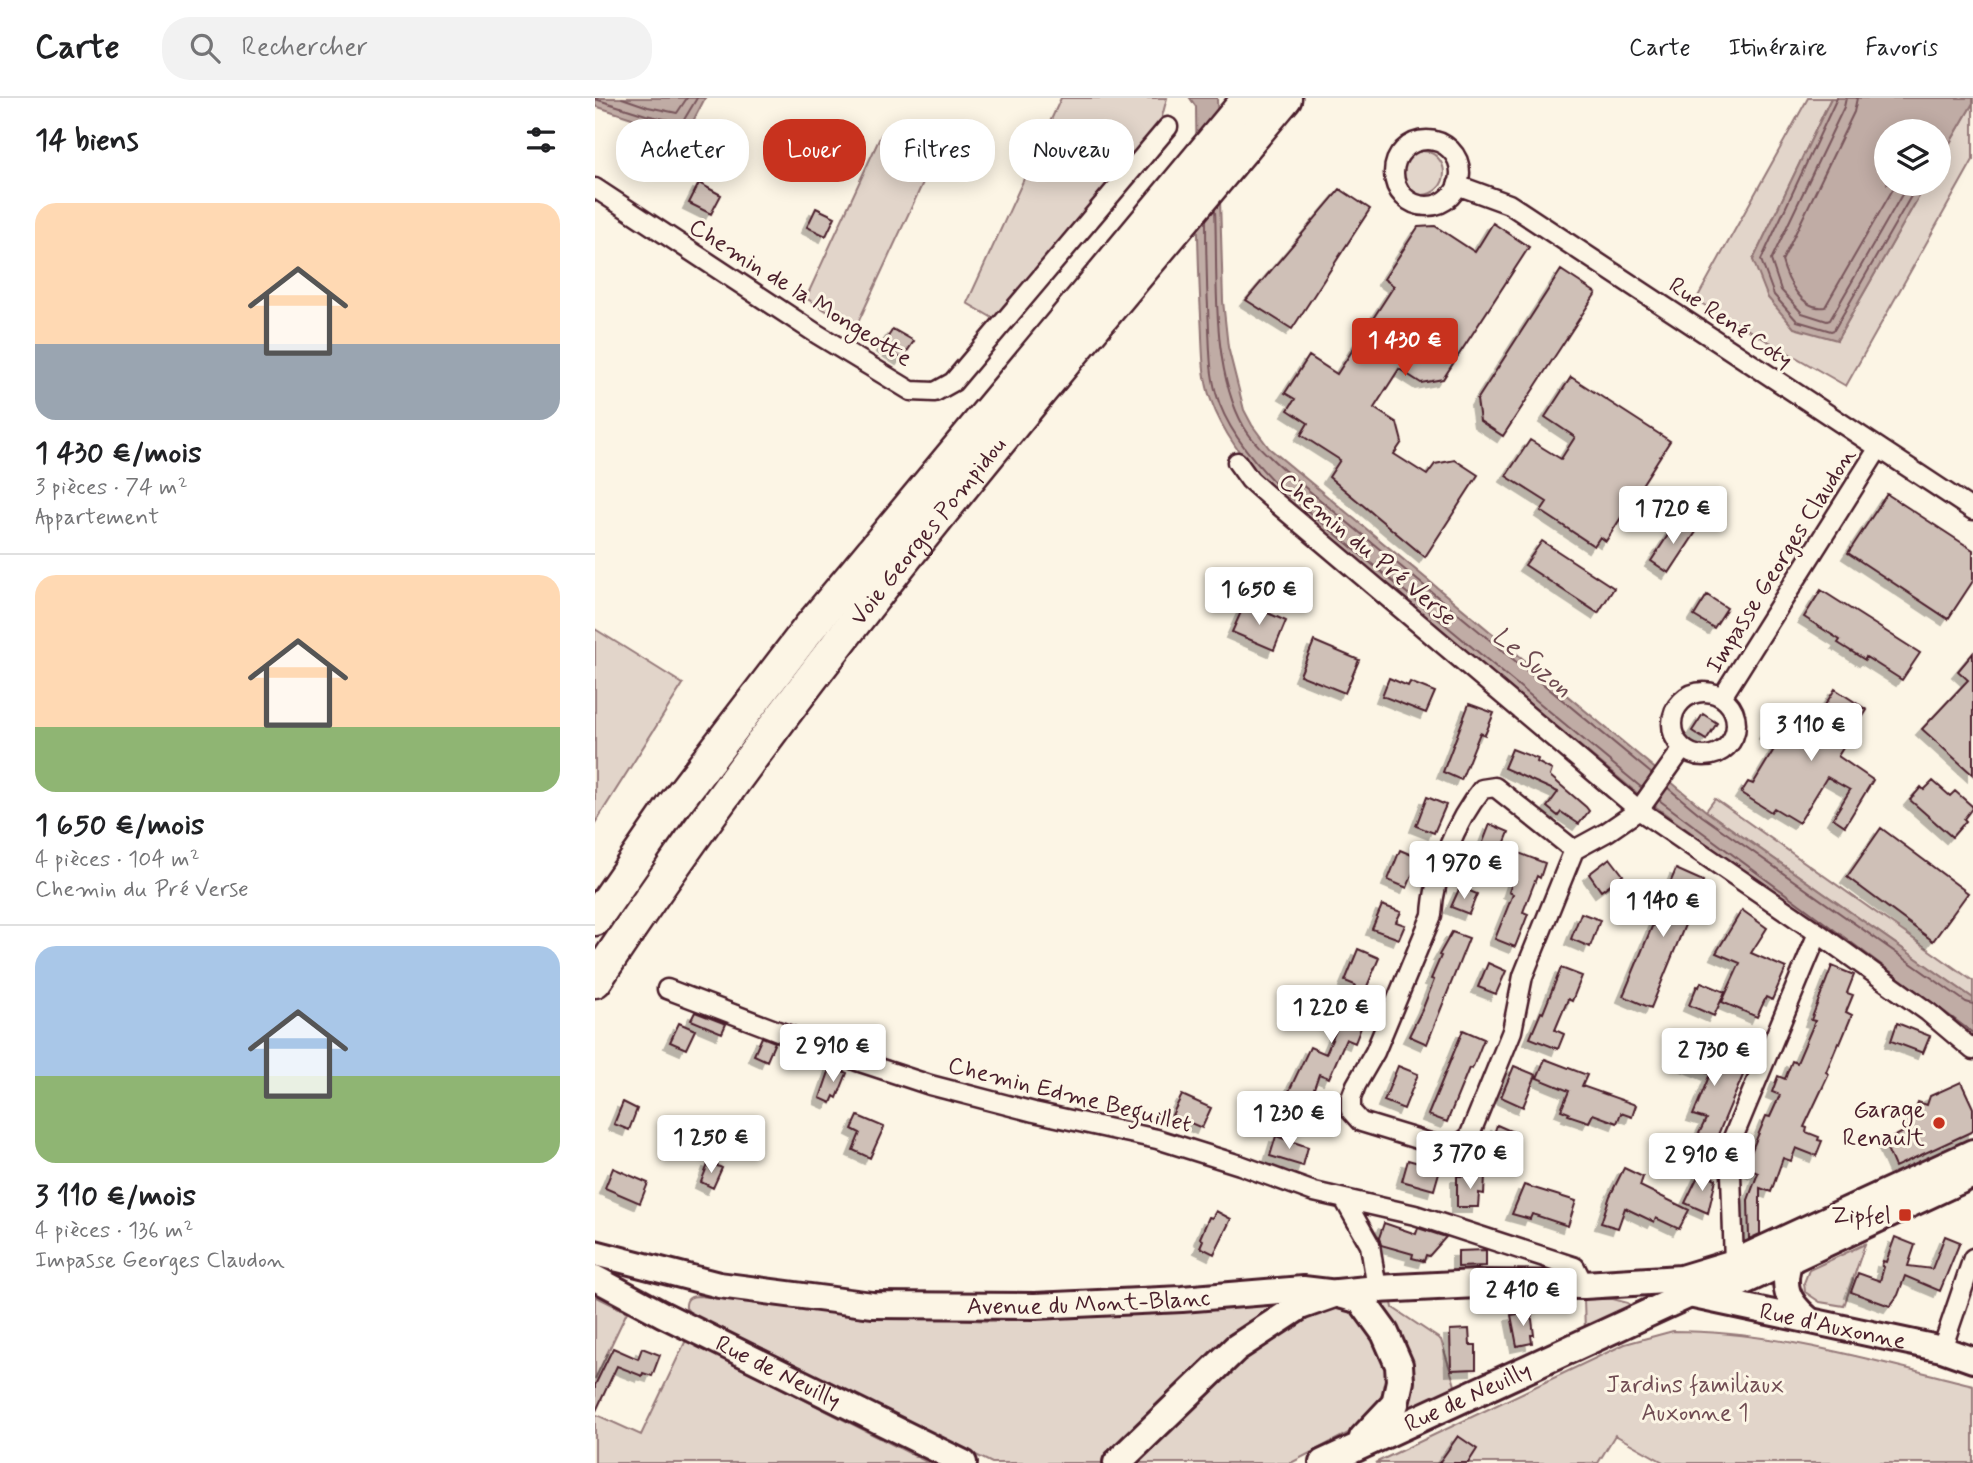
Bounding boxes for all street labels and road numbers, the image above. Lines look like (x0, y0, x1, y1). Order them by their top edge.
street label: Chemin de la Mongeotte (682, 212, 918, 377)
street label: Rue René Coty (1662, 270, 1798, 376)
street label: Voie Georges Pompidou (844, 431, 1014, 632)
street label: Impasse Georges Claudon (1699, 442, 1864, 680)
street label: Chemin du Pré Verse (1272, 467, 1462, 634)
street label: Chemin Edme Beguillet (944, 1050, 1195, 1144)
street label: Avenue du Mont-Blanc (967, 1283, 1212, 1323)
street label: Rue d'Auxonne (1757, 1296, 1909, 1358)
street label: Rue de Neuilly (710, 1329, 846, 1417)
street label: Rue de Neuilly (1400, 1355, 1536, 1440)

